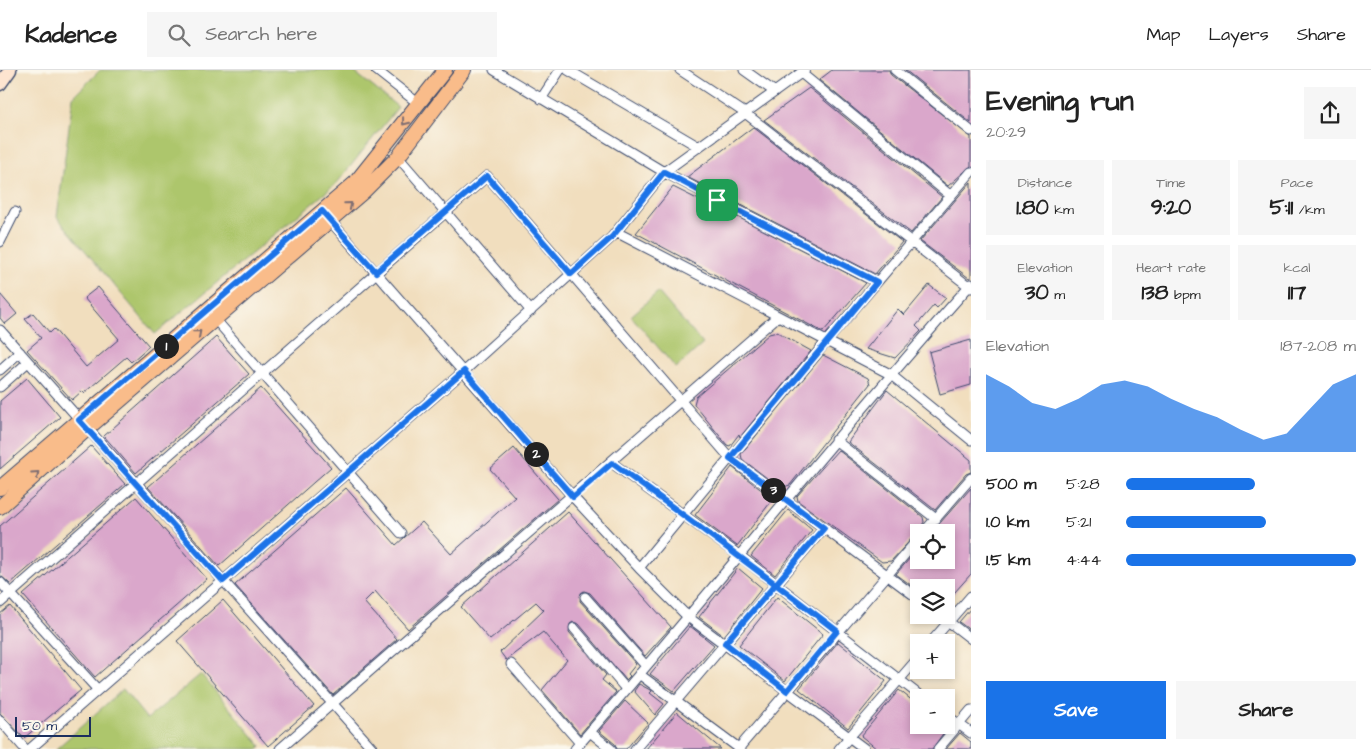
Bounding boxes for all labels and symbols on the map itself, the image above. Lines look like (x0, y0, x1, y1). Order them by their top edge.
one-way arrow (401, 117, 410, 126)
pin (696, 179, 738, 221)
one-way arrow (343, 201, 352, 210)
one-way arrow (193, 330, 202, 339)
pin: 1 (154, 334, 178, 358)
pin: 2 (524, 442, 548, 466)
one-way arrow (31, 471, 40, 480)
pin: 3 (760, 478, 786, 502)
scale bar (15, 714, 91, 737)

